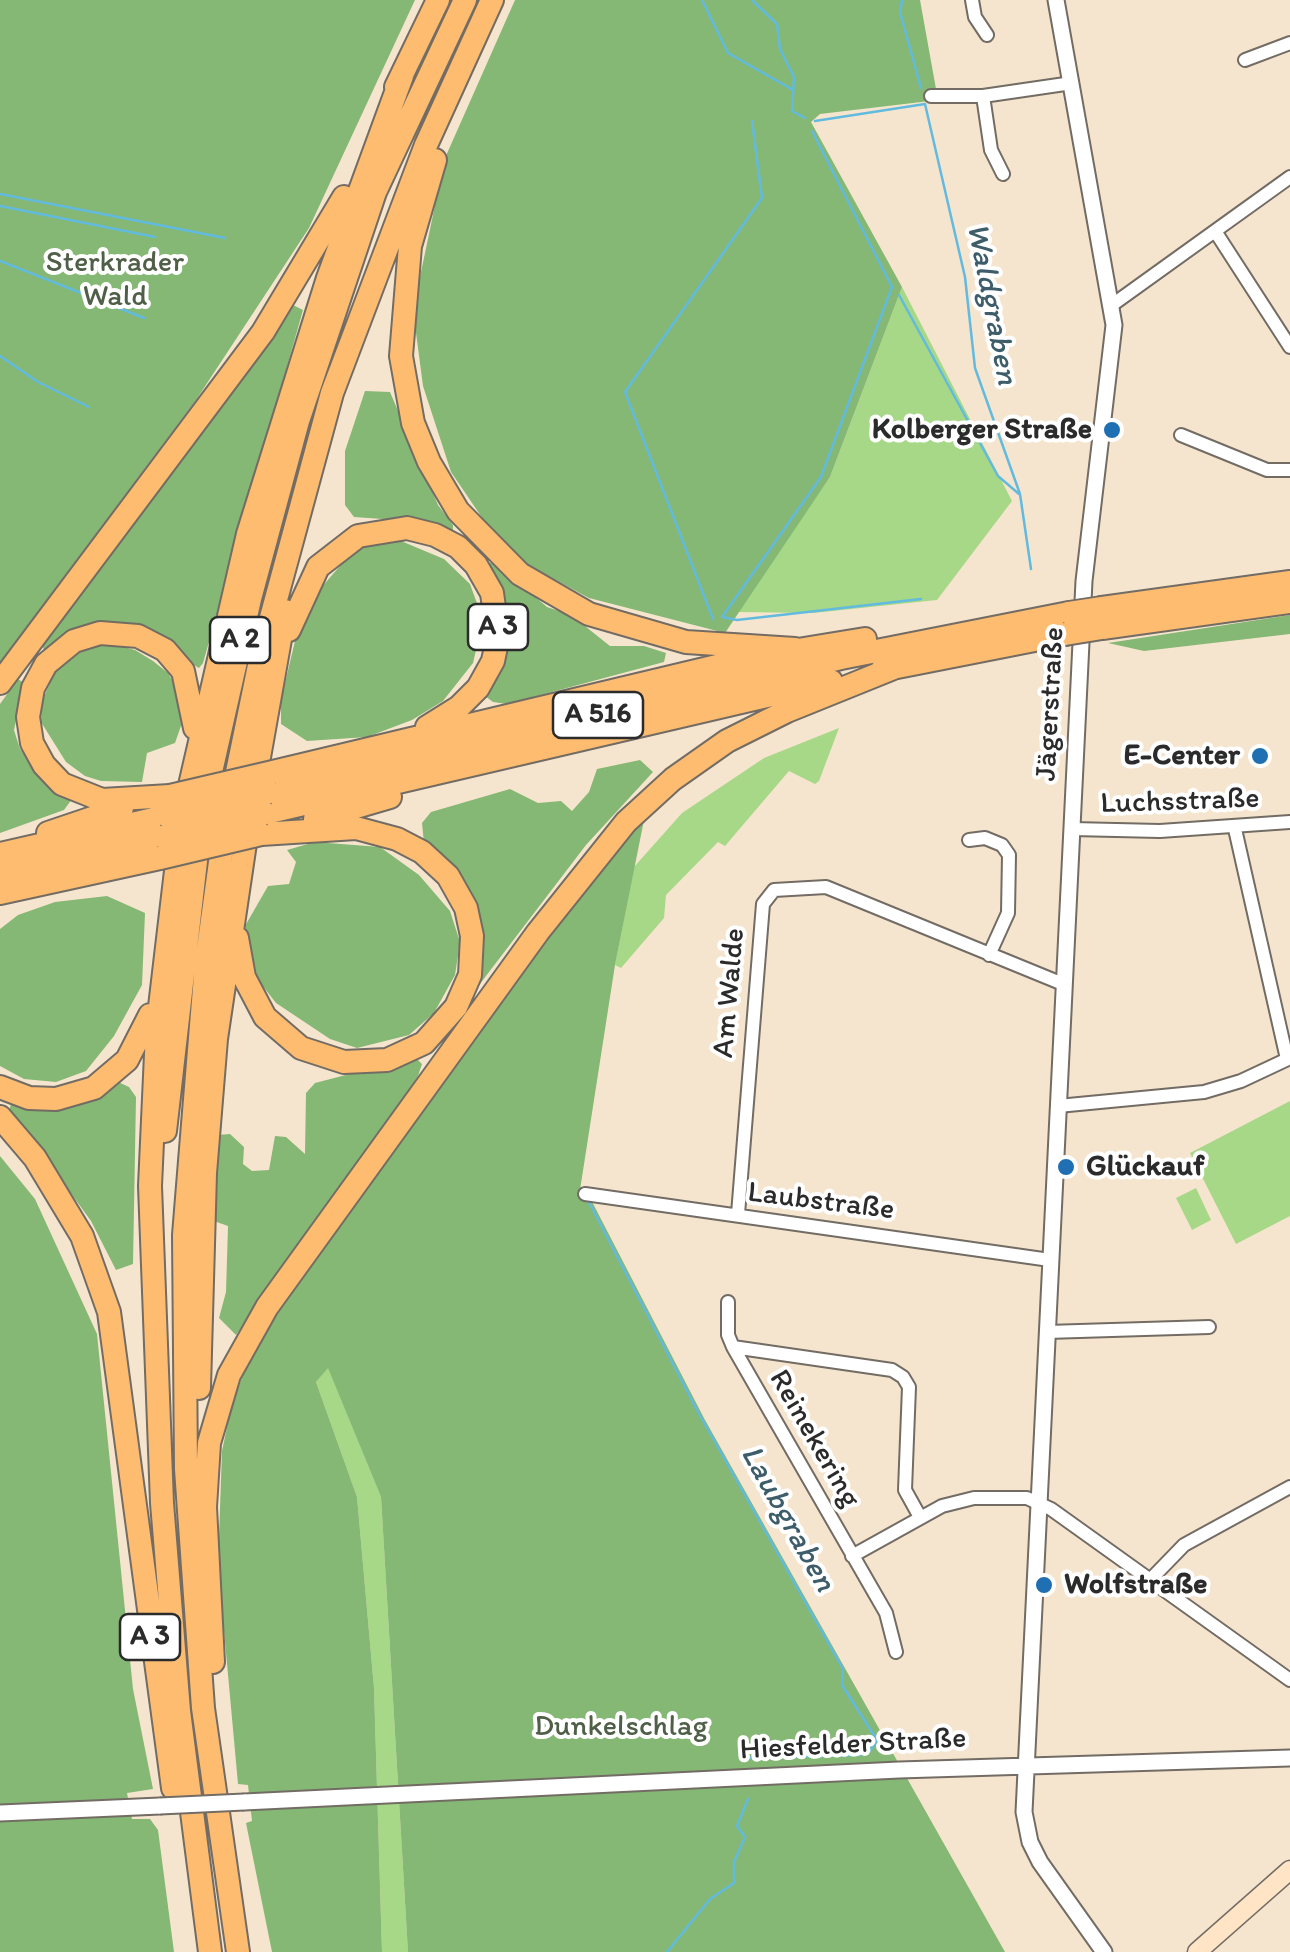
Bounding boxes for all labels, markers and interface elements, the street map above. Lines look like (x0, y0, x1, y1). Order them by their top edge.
water label: Waldgraben (956, 220, 1026, 388)
park label: Sterkrader Wald (46, 245, 184, 316)
place label: Kolberger Straße (872, 412, 1092, 448)
marker: Kolberger Straße (1101, 419, 1123, 441)
road number: A 3 (468, 604, 528, 650)
road number: A 2 (210, 617, 270, 663)
street label: Jägerstraße (1029, 626, 1073, 782)
road number: A 516 (553, 692, 643, 738)
place label: E-Center (1123, 738, 1240, 774)
marker: E-Center (1249, 745, 1271, 767)
street label: Luchsstraße (1100, 781, 1260, 823)
street label: Am Walde (706, 927, 754, 1059)
place label: Glückauf (1086, 1149, 1204, 1185)
marker: Glückauf (1055, 1156, 1077, 1178)
street label: Laubstraße (746, 1175, 896, 1229)
street label: Reinekering (760, 1364, 868, 1514)
water label: Laubgraben (731, 1439, 843, 1599)
place label: Wolfstraße (1064, 1567, 1207, 1603)
marker: Wolfstraße (1033, 1574, 1055, 1596)
road number: A 3 (120, 1614, 180, 1660)
park label: Dunkelschlag (534, 1709, 708, 1745)
street label: Hiesfelder Straße (739, 1721, 967, 1769)

